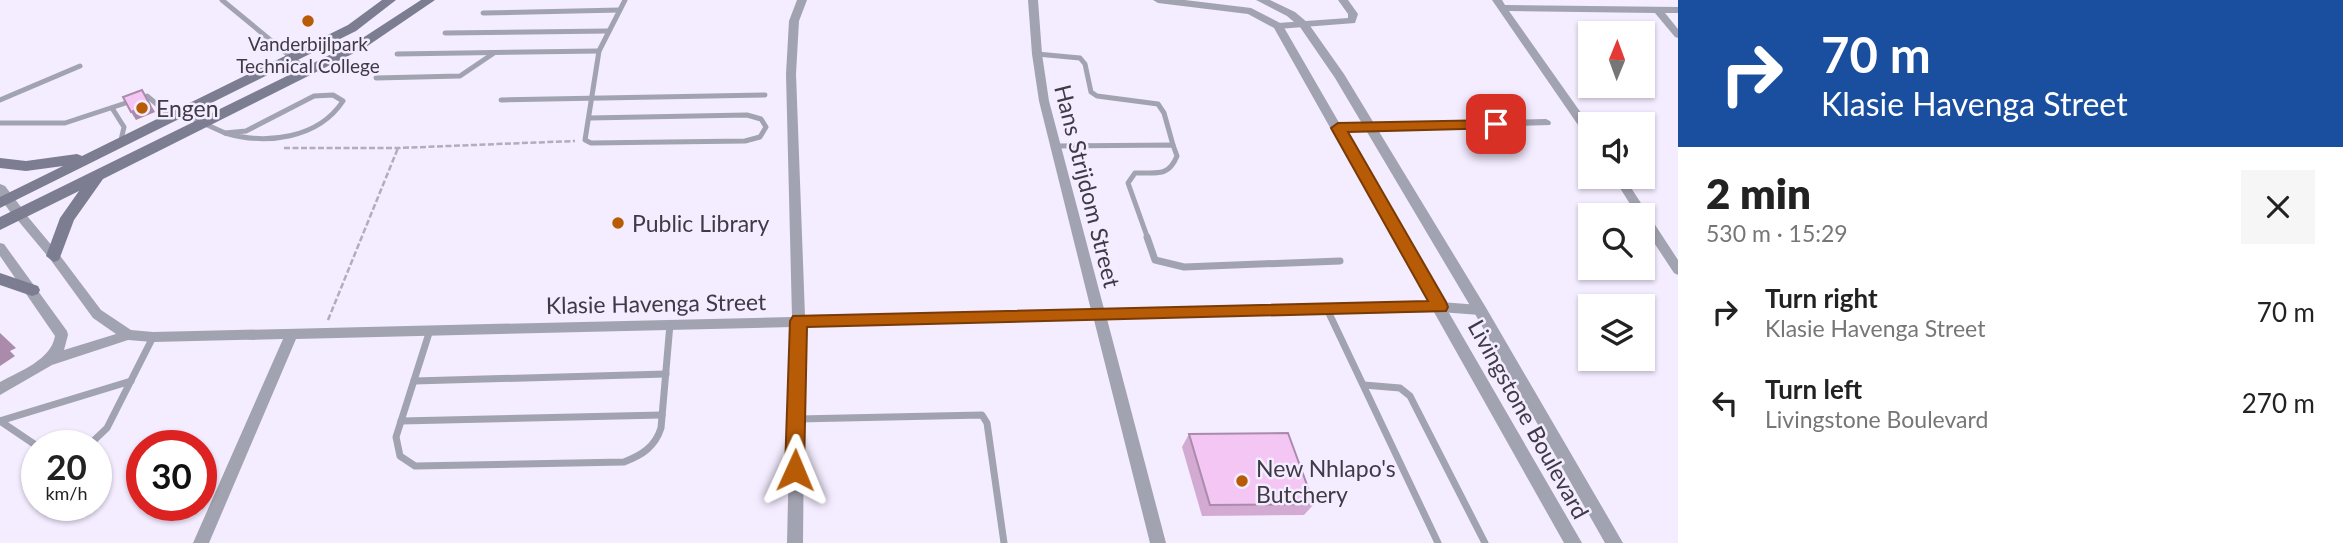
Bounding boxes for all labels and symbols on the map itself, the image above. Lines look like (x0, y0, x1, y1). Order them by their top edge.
marker: Vanderbijlpark Technical College (300, 13, 316, 29)
north arrow (1578, 21, 1656, 98)
place label: Vanderbijlpark Technical College (236, 32, 380, 77)
street label: Hans Strijdom Street (1049, 82, 1127, 291)
place label: Engen (156, 94, 219, 122)
pin (1466, 94, 1526, 154)
marker: Engen (134, 100, 150, 116)
place label: Public Library (632, 209, 769, 237)
marker: Public Library (610, 215, 626, 231)
street label: Klasie Havenga Street (546, 287, 767, 319)
street label: Livingstone Boulevard (1463, 315, 1595, 523)
speed limit sign: 30 (126, 430, 217, 521)
position arrow (758, 433, 832, 507)
place label: New Nhlapo's Butchery (1256, 454, 1396, 508)
marker: New Nhlapo's Butchery (1234, 473, 1250, 489)

